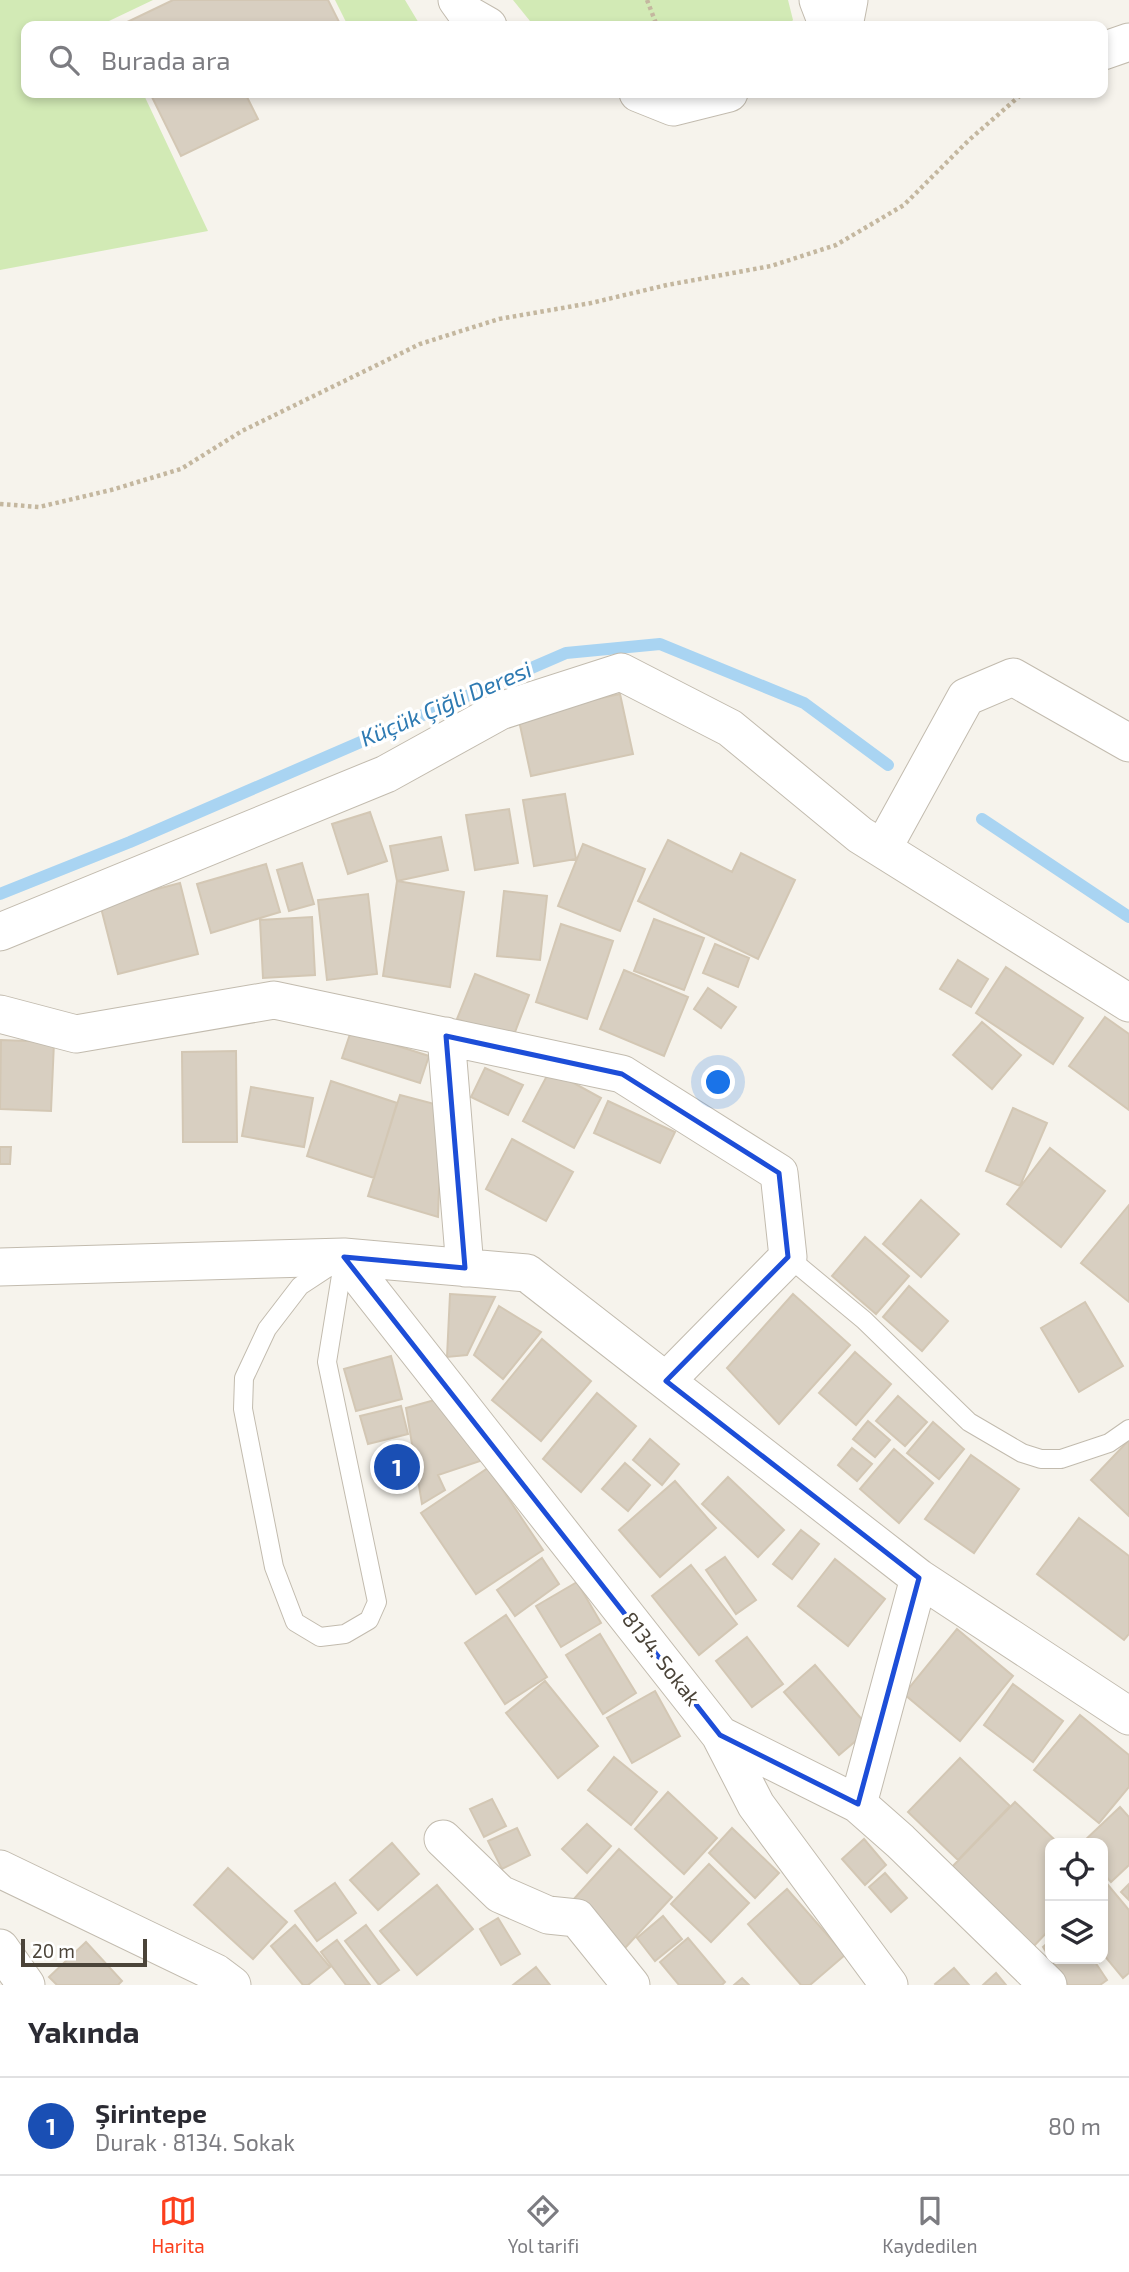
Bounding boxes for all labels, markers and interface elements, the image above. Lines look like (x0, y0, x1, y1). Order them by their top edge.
search box (21, 21, 1108, 98)
icon: search (45, 41, 83, 79)
text: Burada ara (101, 44, 231, 75)
water label: Küçük Çiğli Deresi (356, 654, 536, 753)
your location (701, 1065, 735, 1099)
pin: 1 (374, 1441, 420, 1493)
street label: 8134. Sokak (618, 1606, 707, 1710)
map controls (1045, 1838, 1108, 1964)
button: locate (1045, 1838, 1108, 1901)
button: layers (1045, 1901, 1108, 1964)
scale bar (21, 1936, 147, 1968)
text: 20 m (32, 1939, 75, 1962)
text: Yakında (28, 2013, 140, 2049)
text: Şirintepe (95, 2097, 207, 2128)
text: 1 (46, 2112, 56, 2140)
text: 80 m (1048, 2112, 1101, 2140)
text: Durak · 8134. Sokak (95, 2128, 295, 2156)
tab: Harita (152, 2192, 205, 2257)
tab: Yol tarifi (508, 2192, 579, 2257)
tab: Kaydedilen (882, 2192, 977, 2257)

